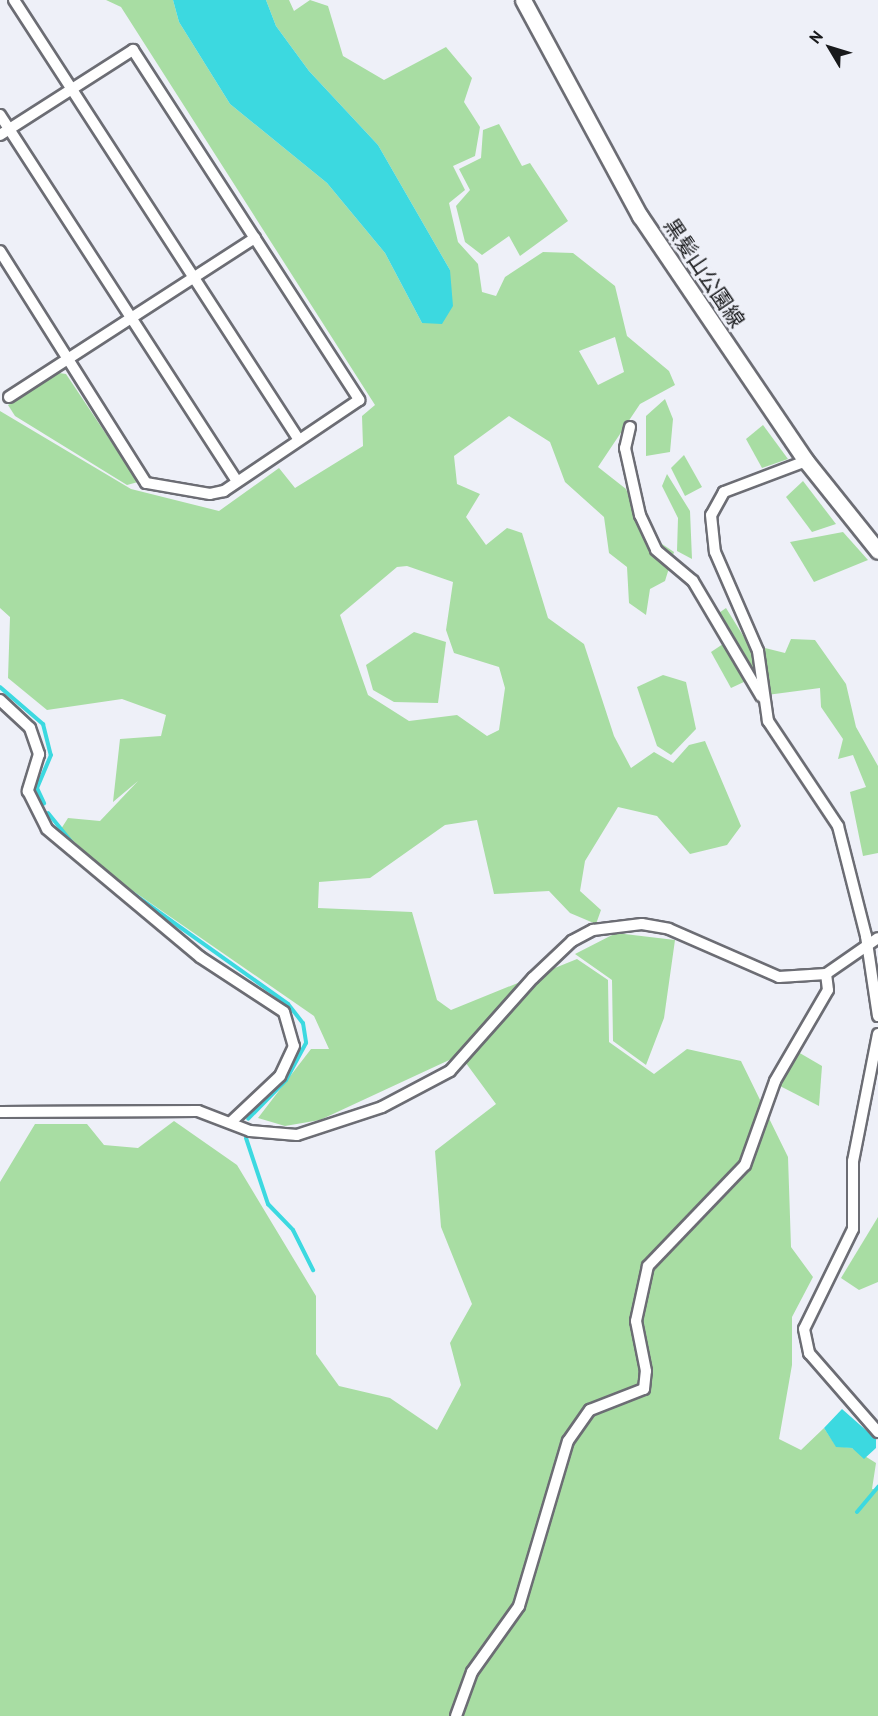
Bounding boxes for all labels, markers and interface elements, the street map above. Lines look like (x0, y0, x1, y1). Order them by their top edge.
north arrow (800, 18, 860, 78)
text: N (805, 27, 827, 47)
street label: 黒髪山公園線 (658, 214, 750, 332)

